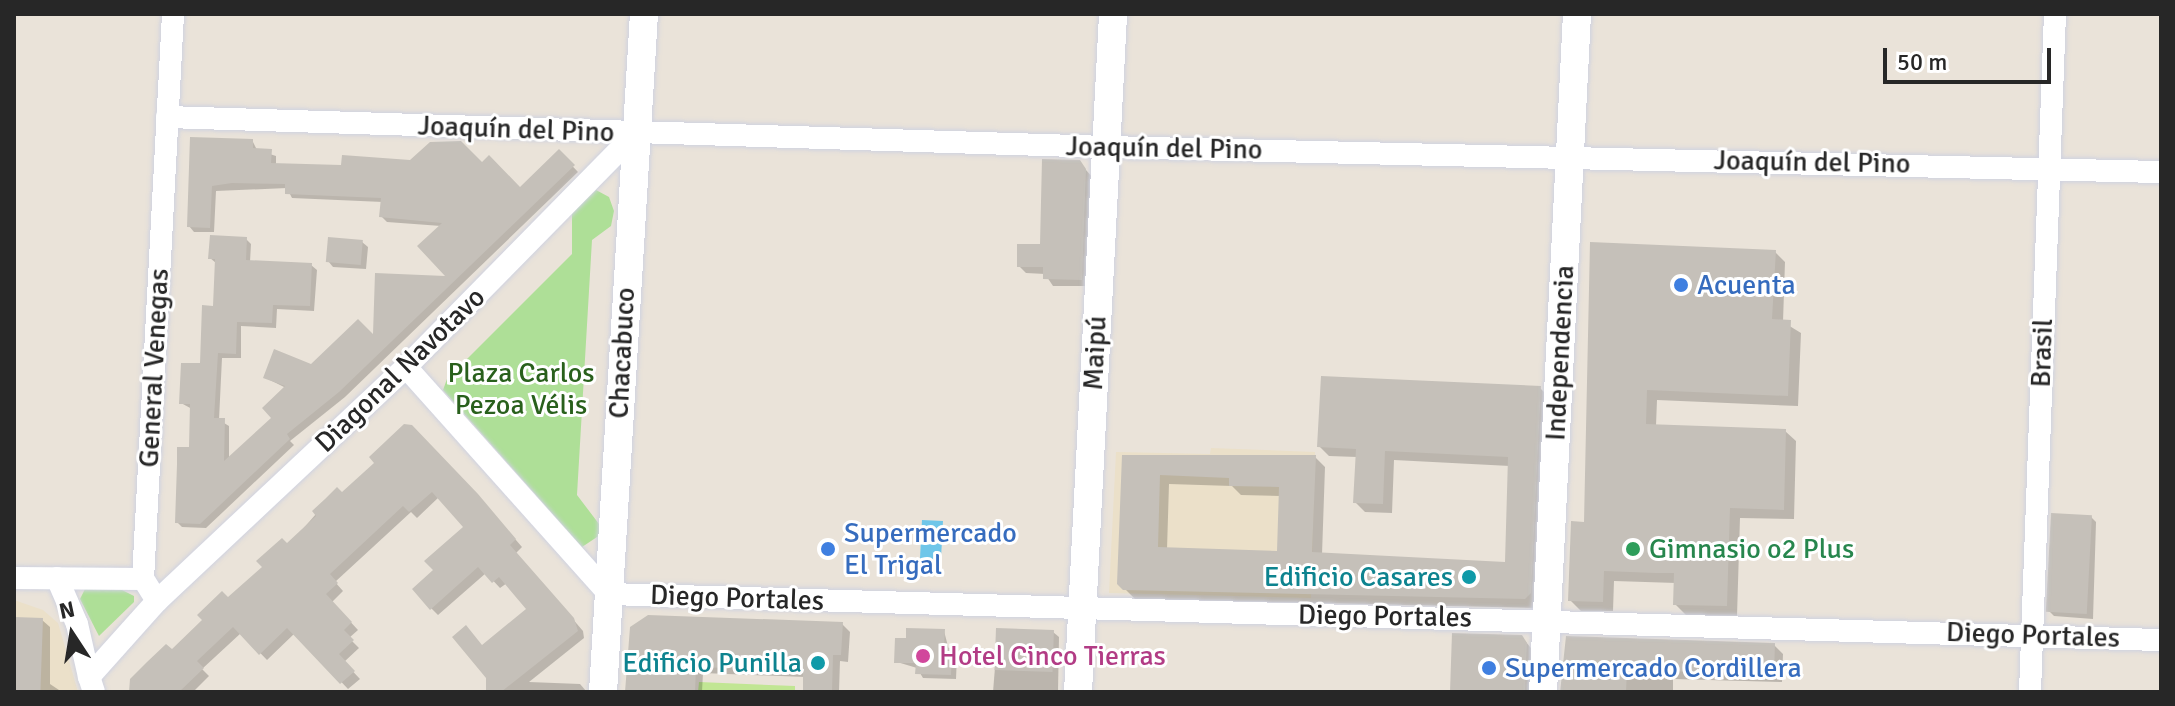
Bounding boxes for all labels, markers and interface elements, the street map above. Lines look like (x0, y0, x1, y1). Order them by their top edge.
scale bar (1887, 32, 2055, 82)
text: 50 m (1897, 47, 1947, 77)
street label: Joaquín del Pino (417, 109, 615, 149)
street label: Joaquín del Pino (1065, 129, 1263, 167)
street label: Joaquín del Pino (1713, 143, 1911, 181)
street label: Independencia (1539, 264, 1581, 442)
street label: General Venegas (132, 268, 176, 468)
place label: Acuenta (1697, 268, 1796, 302)
marker: Acuenta (1672, 276, 1690, 294)
street label: Diagonal Navotavo (308, 280, 492, 460)
street label: Chacabuco (602, 287, 642, 419)
street label: Maipú (1076, 315, 1114, 391)
street label: Brasil (2024, 318, 2060, 388)
park label: Plaza Carlos Pezoa Vélis (447, 356, 595, 422)
place label: Supermercado El Trigal (844, 516, 1017, 582)
place label: Gimnasio o2 Plus (1649, 532, 1854, 566)
marker: Supermercado El Trigal (819, 540, 837, 558)
marker: Gimnasio o2 Plus (1624, 540, 1642, 558)
place label: Edificio Casares (1264, 560, 1453, 594)
marker: Edificio Casares (1460, 568, 1478, 586)
street label: Diego Portales (649, 578, 825, 618)
north arrow (32, 594, 112, 674)
text: N (57, 595, 77, 625)
street label: Diego Portales (1298, 598, 1472, 634)
street label: Diego Portales (1945, 615, 2121, 655)
place label: Hotel Cinco Tierras (939, 639, 1166, 673)
place label: Edificio Punilla (622, 646, 802, 680)
marker: Hotel Cinco Tierras (914, 647, 932, 665)
place label: Supermercado Cordillera (1505, 651, 1802, 685)
marker: Edificio Punilla (809, 654, 827, 672)
marker: Supermercado Cordillera (1480, 659, 1498, 677)

